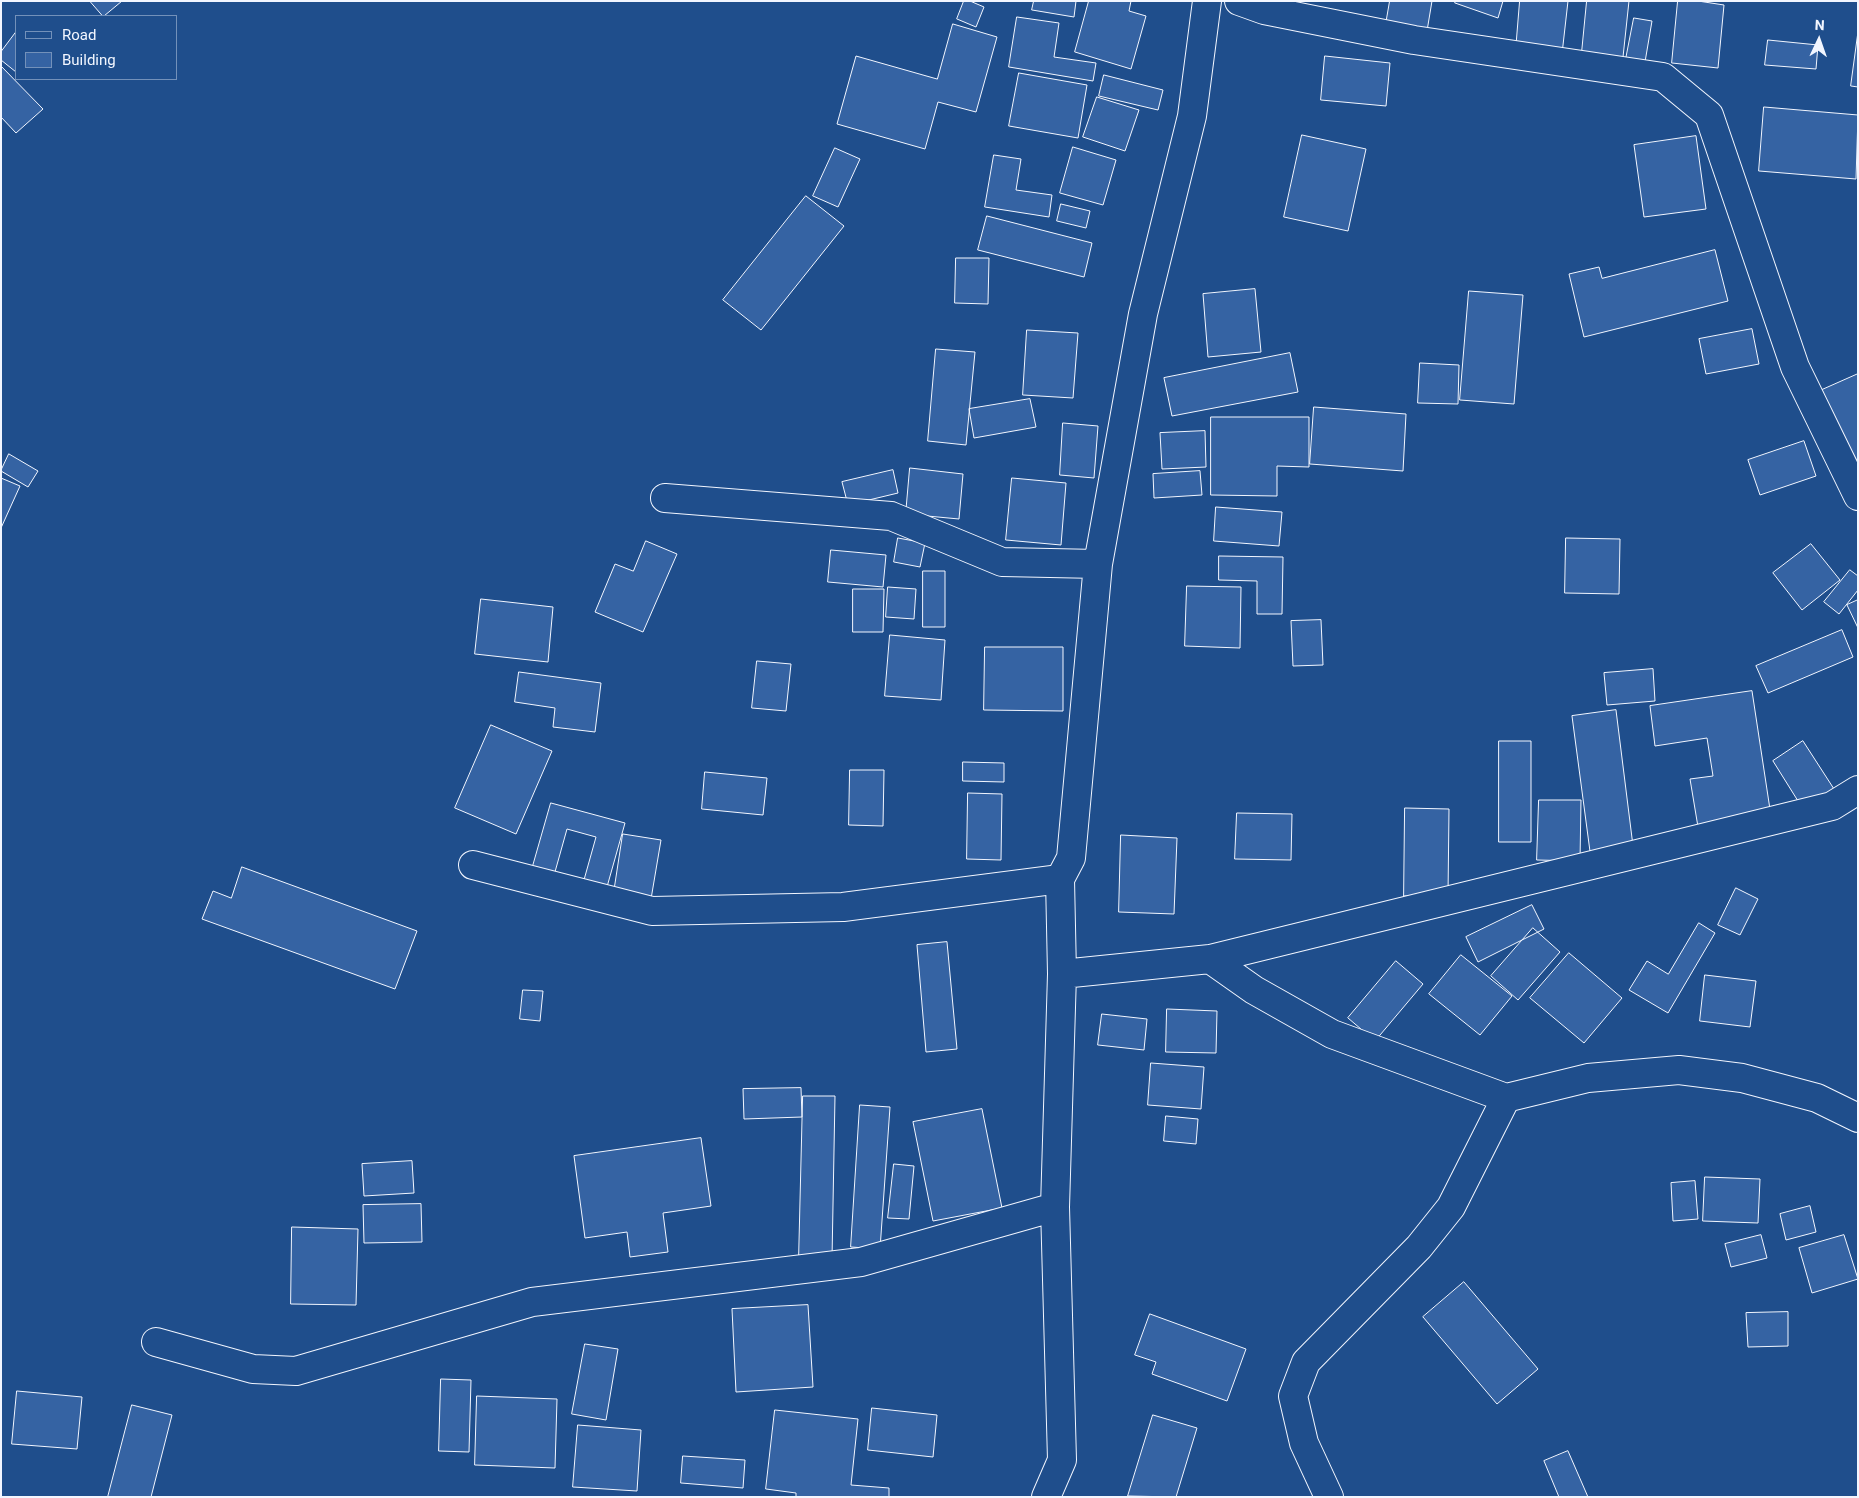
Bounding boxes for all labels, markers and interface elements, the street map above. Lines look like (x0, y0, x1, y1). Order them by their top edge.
legend (15, 15, 178, 80)
north arrow (1794, 15, 1844, 65)
text: N (1814, 17, 1825, 33)
text: Road (62, 26, 96, 44)
text: Building (62, 51, 116, 69)

